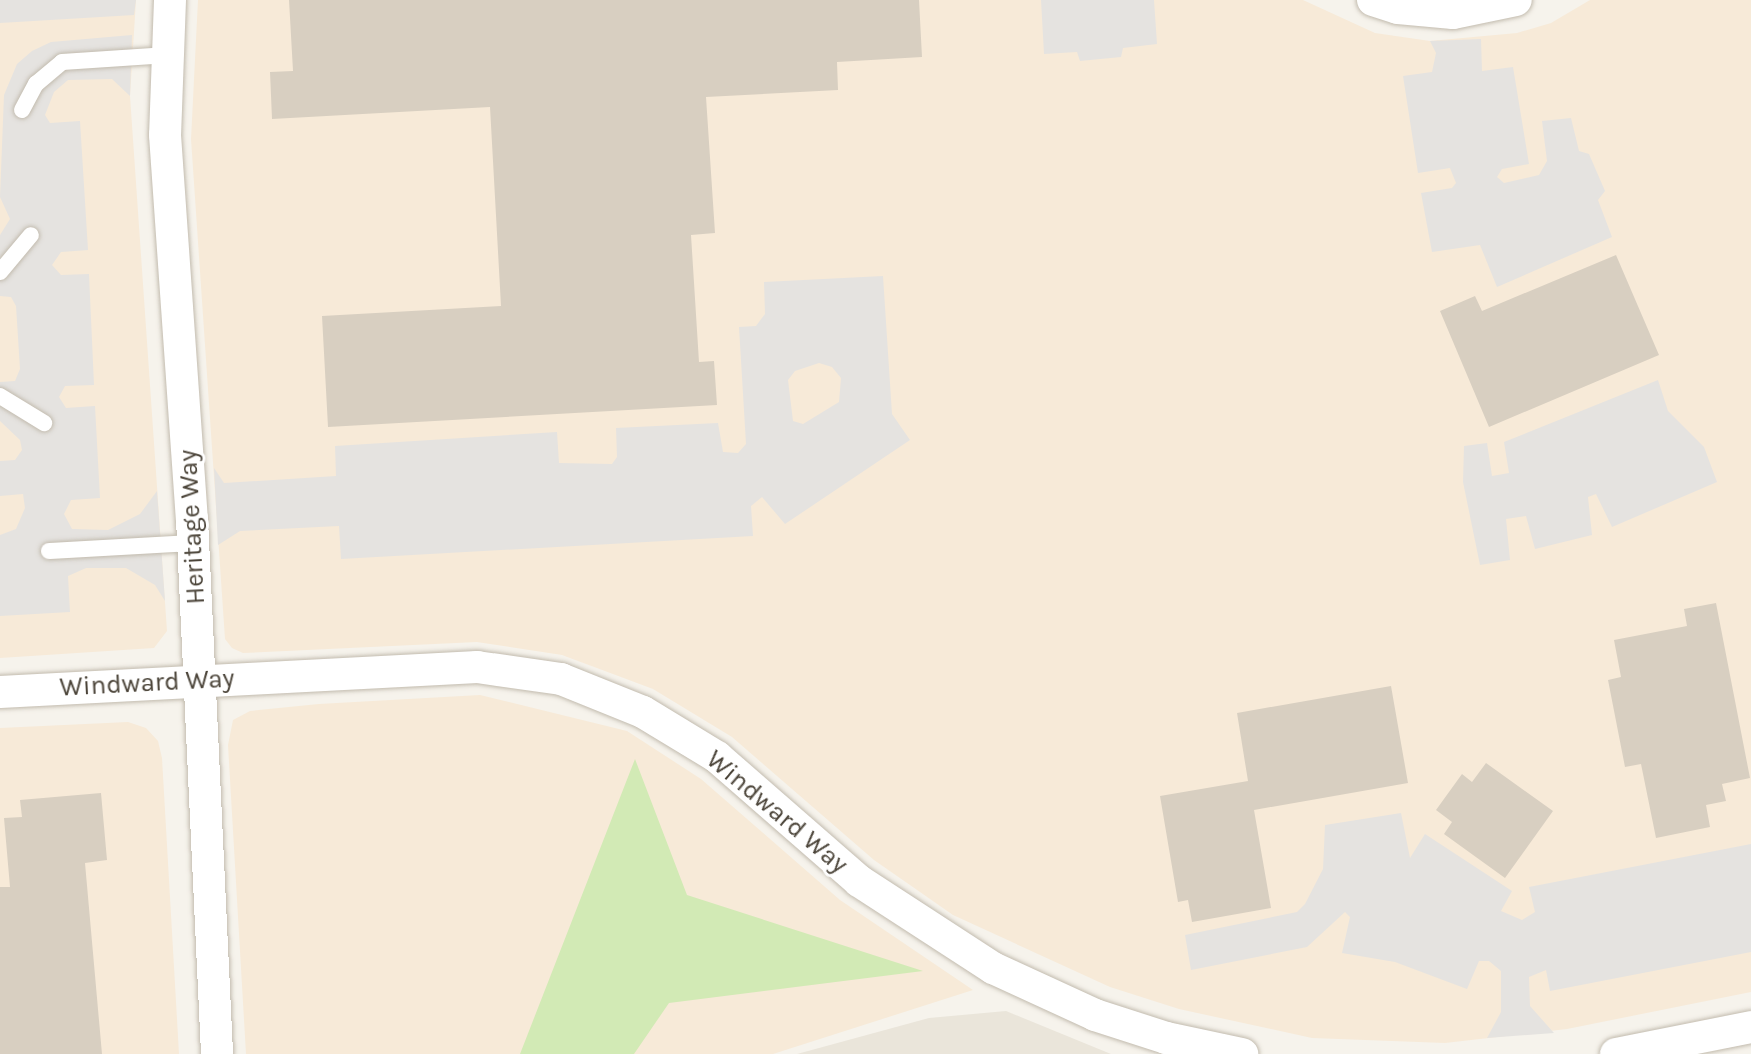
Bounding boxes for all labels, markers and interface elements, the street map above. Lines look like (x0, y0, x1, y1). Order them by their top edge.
street label: Heritage Way (172, 449, 212, 605)
street label: Windward Way (59, 663, 235, 703)
street label: Windward Way (700, 744, 854, 880)

